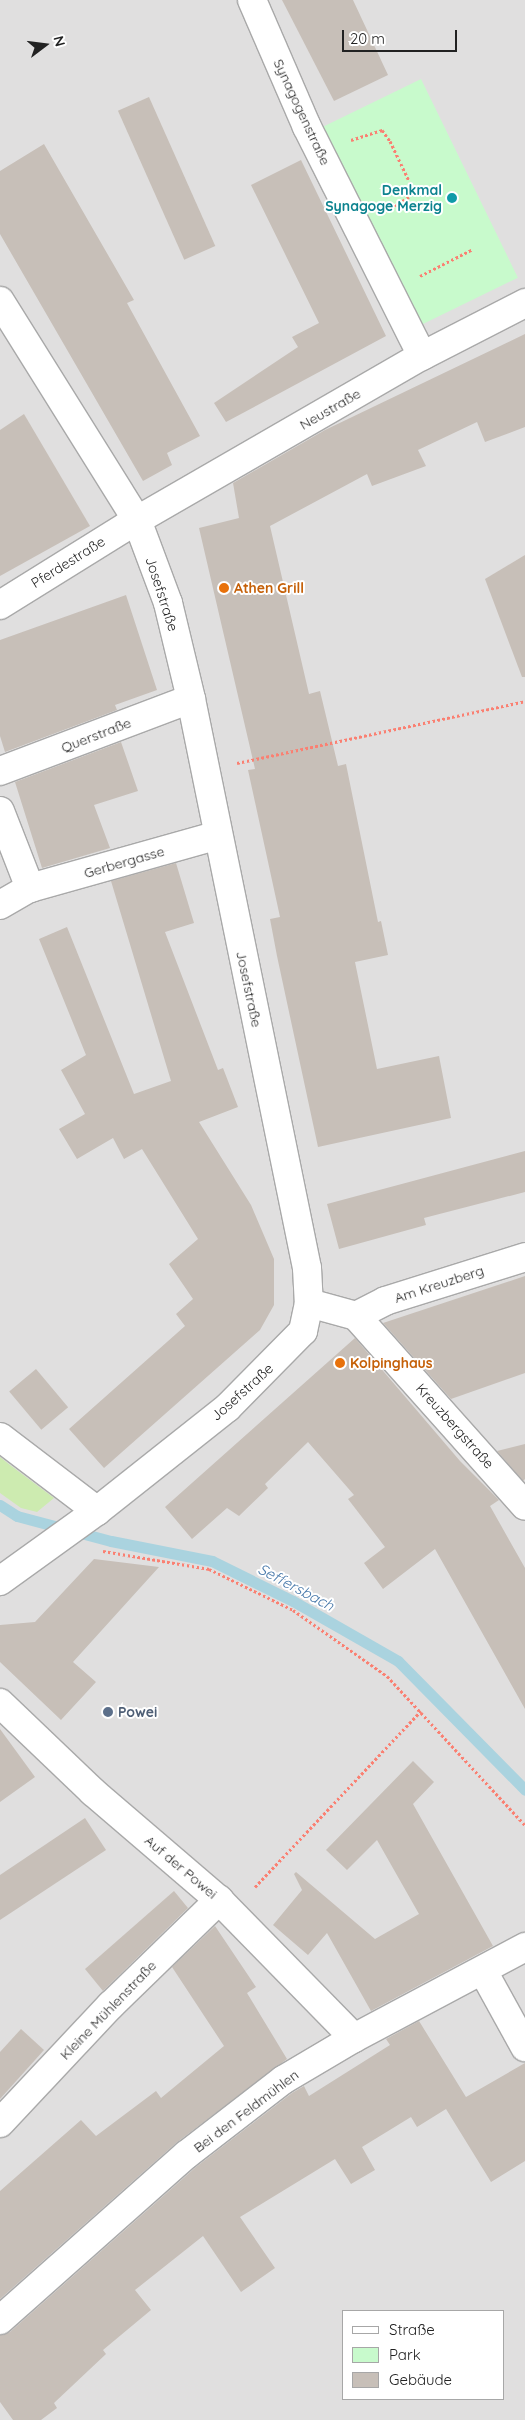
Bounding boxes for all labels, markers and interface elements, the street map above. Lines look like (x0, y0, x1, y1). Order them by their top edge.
north arrow (20, 20, 70, 70)
scale bar (345, 20, 460, 52)
text: 20 m (350, 29, 385, 48)
text: N (49, 34, 70, 48)
street label: Synagogenstraße (270, 56, 334, 168)
place label: Denkmal Synagoge Merzig (325, 182, 442, 214)
marker: Denkmal Synagoge Merzig (446, 192, 458, 204)
street label: Neustraße (297, 385, 363, 433)
street label: Pferdestraße (28, 533, 108, 591)
street label: Josefstraße (142, 555, 182, 633)
place label: Athen Grill (234, 580, 304, 596)
marker: Athen Grill (218, 582, 230, 594)
street label: Querstraße (59, 714, 133, 756)
street label: Gerbergasse (82, 843, 166, 881)
street label: Josefstraße (233, 949, 265, 1029)
street label: Am Kreuzberg (392, 1262, 486, 1306)
place label: Kolpinghaus (350, 1355, 433, 1371)
marker: Kolpinghaus (334, 1357, 346, 1369)
street label: Josefstraße (208, 1360, 276, 1424)
street label: Kreuzbergstraße (412, 1380, 498, 1472)
water label: Seffersbach (255, 1559, 337, 1615)
place label: Powei (118, 1704, 157, 1720)
marker: Powei (102, 1706, 114, 1718)
street label: Auf der Powei (141, 1832, 221, 1902)
street label: Kleine Mühlenstraße (56, 1957, 160, 2063)
street label: Bei den Feldmühlen (190, 2066, 302, 2156)
legend (342, 2310, 505, 2400)
text: Straße (389, 2320, 435, 2339)
text: Park (389, 2345, 421, 2364)
text: Gebäude (389, 2370, 452, 2389)

